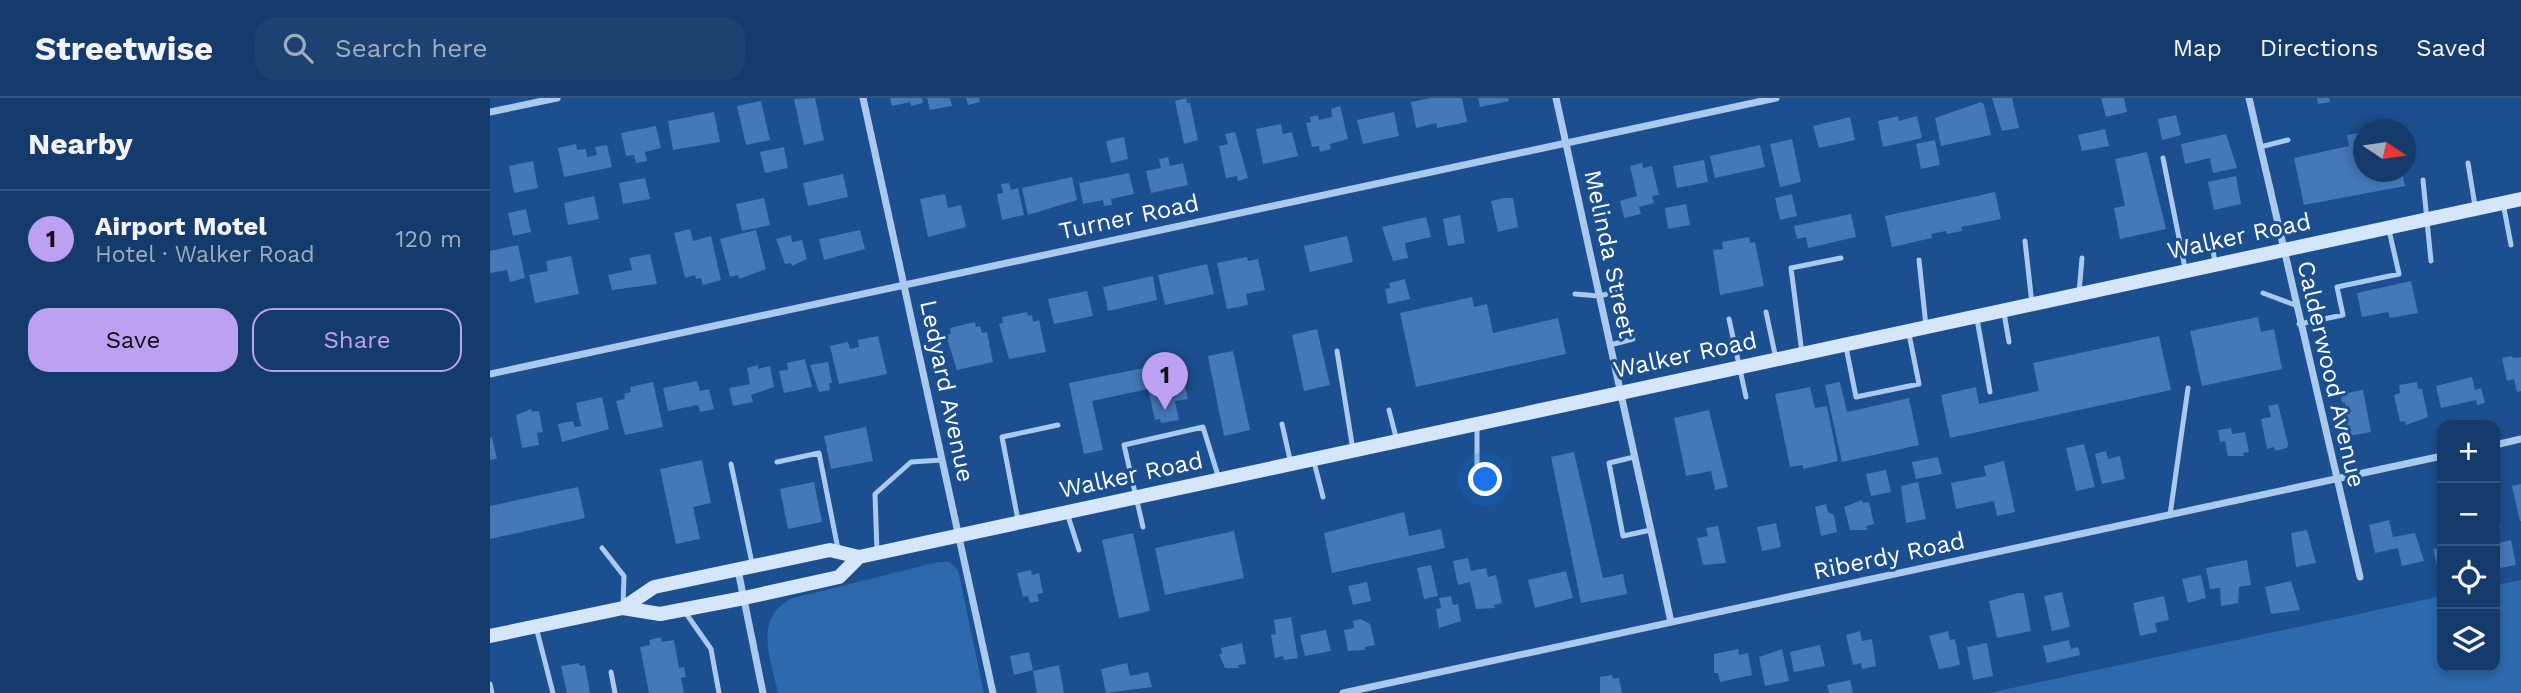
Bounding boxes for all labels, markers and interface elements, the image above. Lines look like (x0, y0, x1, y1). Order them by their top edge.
search box (255, 17, 745, 80)
text: Streetwise (35, 29, 213, 68)
icon: search (279, 29, 317, 67)
text: Search here (335, 33, 487, 63)
text: Map (2173, 34, 2222, 62)
text: Directions (2260, 34, 2378, 62)
text: Saved (2416, 34, 2486, 62)
north arrow (2353, 119, 2416, 182)
text: Nearby (28, 126, 133, 161)
street label: Melinda Street (1579, 167, 1641, 341)
street label: Turner Road (1057, 189, 1201, 245)
street label: Walker Road (2165, 207, 2313, 265)
text: Airport Motel (95, 211, 267, 241)
text: 1 (46, 226, 56, 253)
text: 120 m (396, 226, 462, 253)
text: Hotel · Walker Road (95, 241, 315, 268)
street label: Calderwood Avenue (2291, 258, 2371, 490)
street label: Ledyard Avenue (914, 298, 980, 484)
button: Save (28, 308, 238, 372)
button: Share (252, 308, 462, 372)
street label: Walker Road (1611, 326, 1759, 384)
pin: 1 (1142, 352, 1188, 410)
map controls (2437, 420, 2500, 672)
button: + (2437, 420, 2500, 483)
street label: Walker Road (1057, 446, 1205, 504)
your location (1468, 462, 1502, 496)
button: − (2437, 483, 2500, 546)
street label: Riberdy Road (1811, 526, 1967, 586)
button: locate (2437, 546, 2500, 609)
button: layers (2437, 609, 2500, 672)

